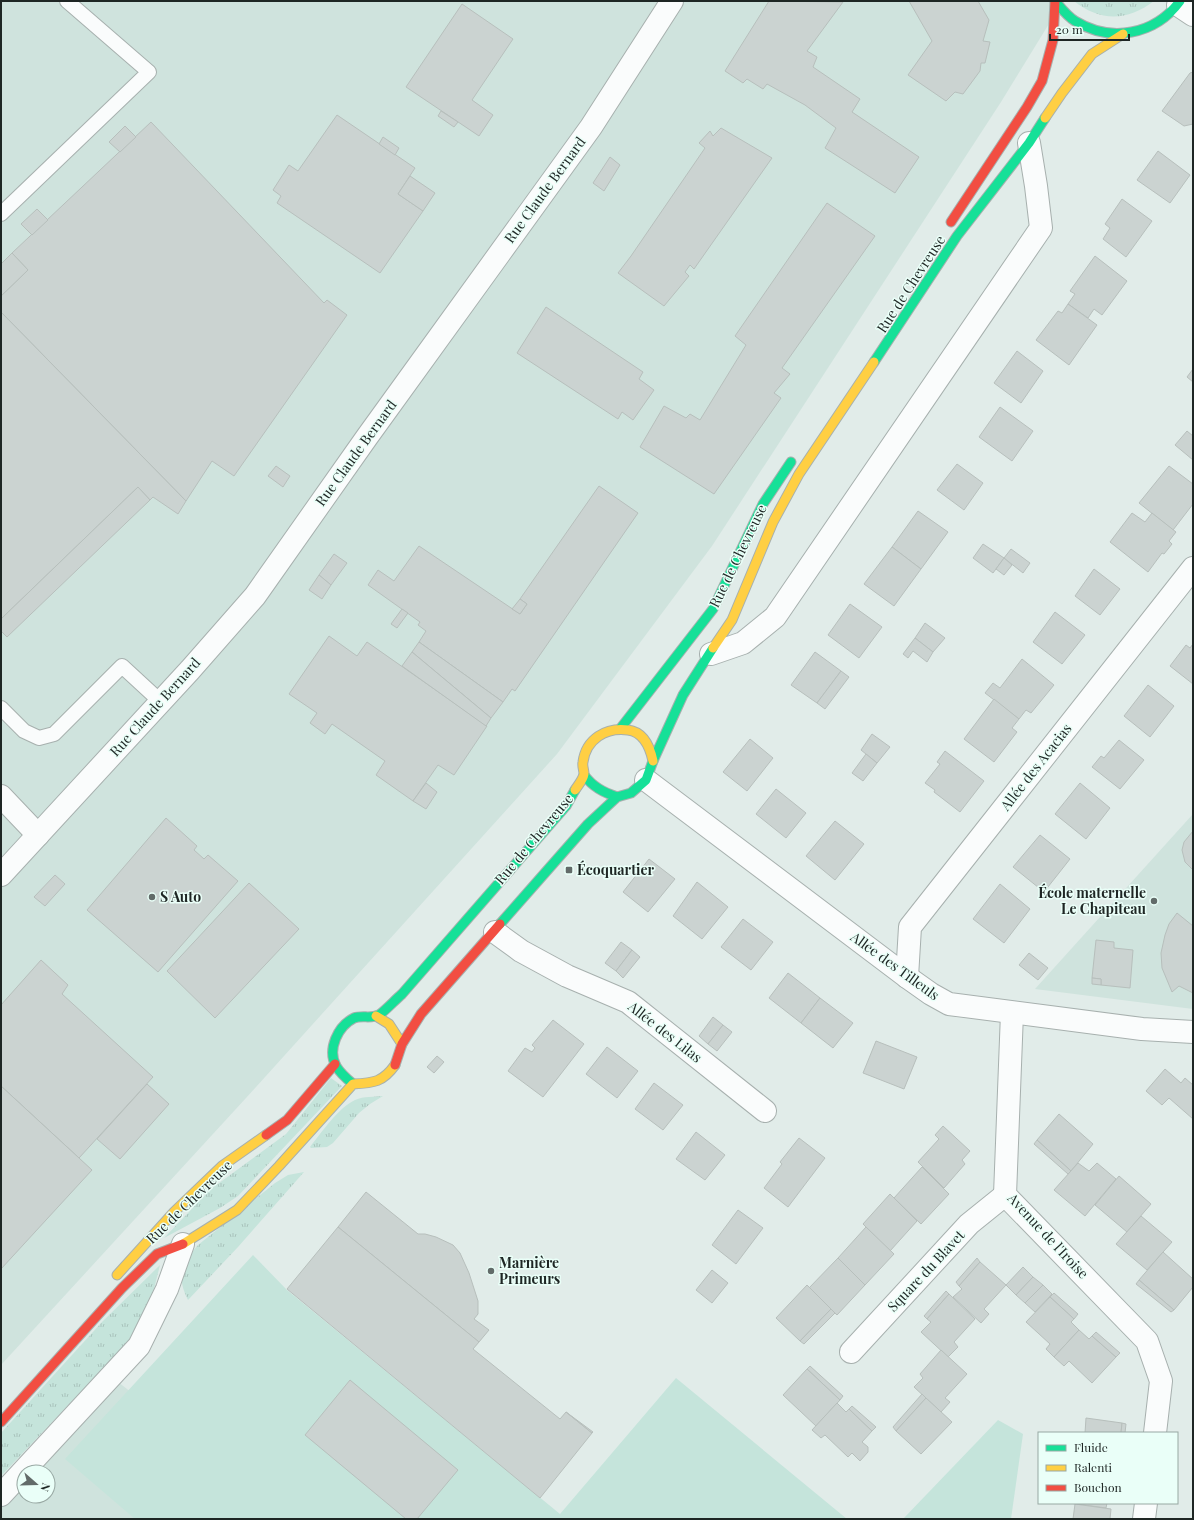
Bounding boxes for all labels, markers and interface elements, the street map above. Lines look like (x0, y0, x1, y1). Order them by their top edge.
scale bar (1050, 16, 1129, 42)
text: 20 m (1056, 21, 1083, 37)
street label: Rue Claude Bernard (500, 133, 590, 247)
street label: Rue de Chevreuse (872, 231, 949, 336)
street label: Rue Claude Bernard (311, 396, 401, 510)
street label: Rue de Chevreuse (704, 501, 771, 611)
street label: Rue Claude Bernard (105, 653, 204, 760)
street label: Allée des Acacias (995, 719, 1076, 815)
street label: Rue de Chevreuse (490, 789, 577, 888)
place label: Écoquartier (577, 860, 654, 879)
marker: Écoquartier (564, 865, 574, 875)
place label: École maternelle Le Chapiteau (1038, 883, 1147, 918)
place label: S Auto (160, 887, 201, 906)
marker: S Auto (147, 892, 157, 902)
marker: École maternelle Le Chapiteau (1149, 896, 1159, 906)
street label: Allée des Tilleuls (846, 926, 943, 1004)
street label: Allée des Lilas (624, 996, 706, 1066)
street label: Rue de Chevreuse (142, 1156, 236, 1248)
street label: Avenue de l'Iroise (1003, 1188, 1093, 1283)
street label: Square du Blavet (883, 1225, 969, 1316)
place label: Marnière Primeurs (499, 1253, 560, 1288)
marker: Marnière Primeurs (486, 1266, 496, 1276)
legend (1038, 1432, 1178, 1504)
text: Fluide (1074, 1439, 1108, 1455)
text: Ralenti (1074, 1459, 1113, 1475)
north arrow (16, 1464, 56, 1504)
text: Bouchon (1074, 1479, 1122, 1495)
text: N (37, 1481, 54, 1494)

